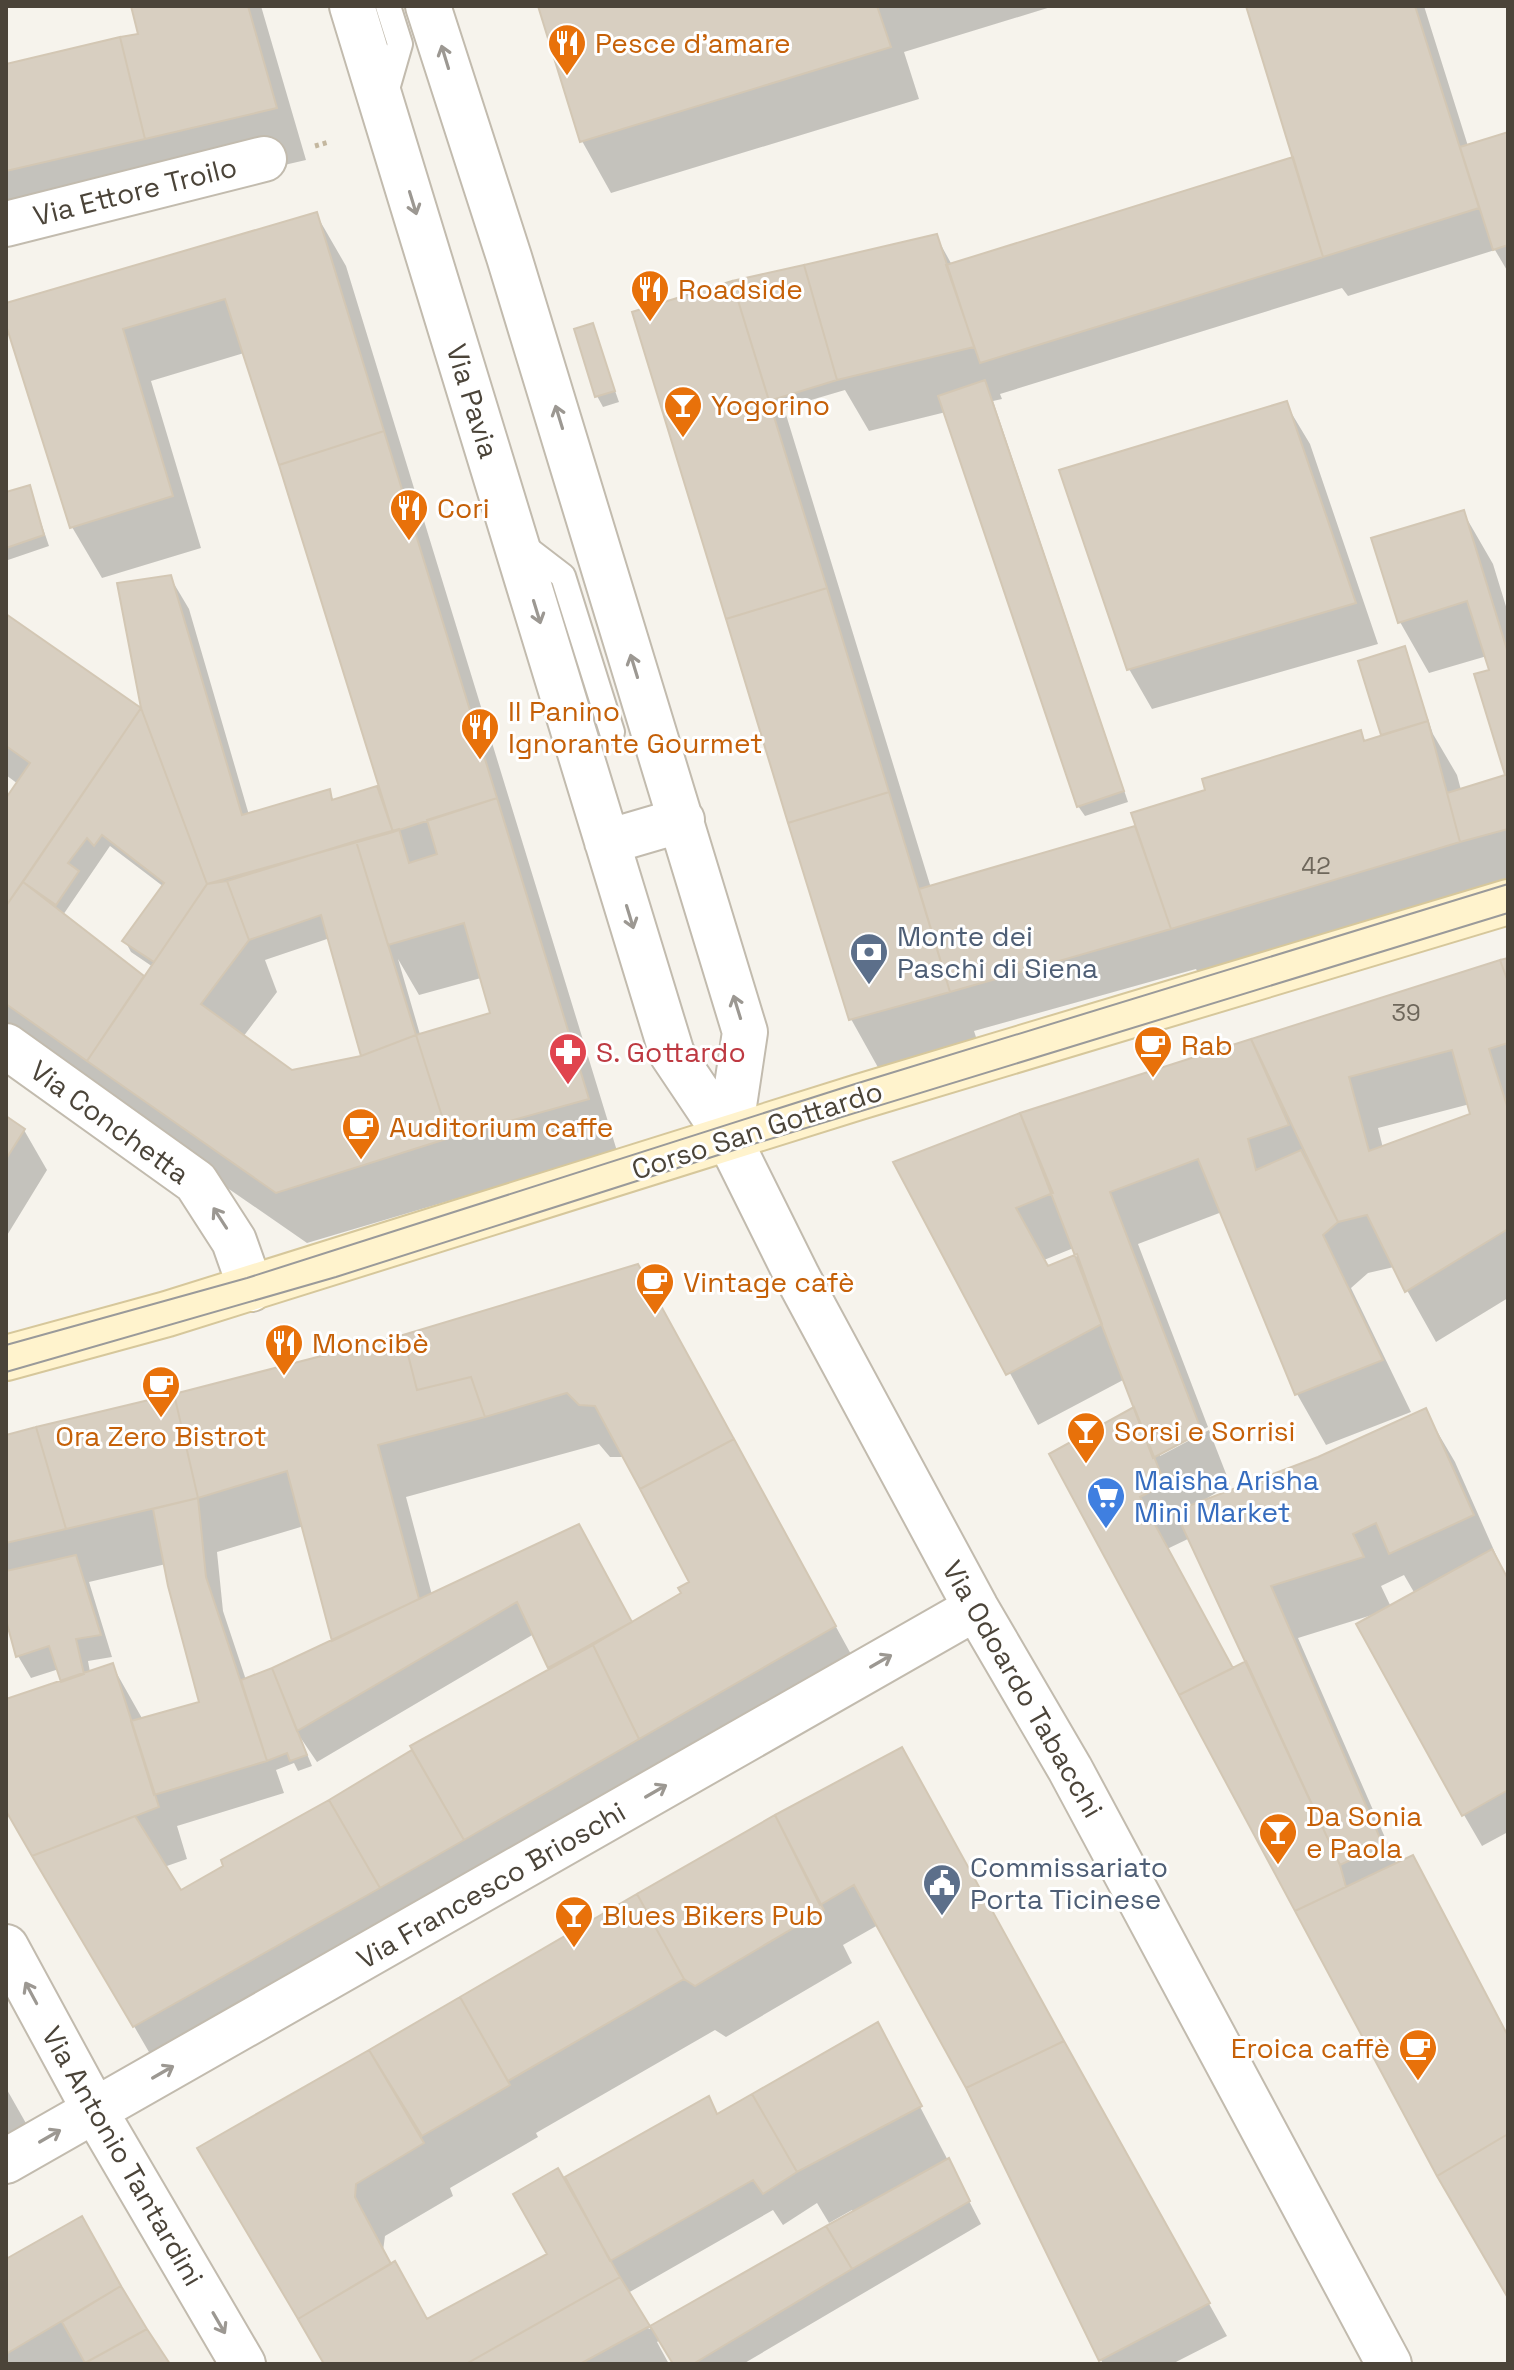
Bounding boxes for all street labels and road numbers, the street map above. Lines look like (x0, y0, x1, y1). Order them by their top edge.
street label: Via Ettore Troilo (30, 148, 240, 234)
street label: Via Pavia (439, 340, 507, 462)
street label: Via Conchetta (23, 1052, 197, 1192)
street label: Corso San Gottardo (627, 1072, 887, 1188)
street label: Via Odoardo Tabacchi (935, 1554, 1111, 1824)
street label: Via Francesco Brioschi (350, 1793, 632, 1977)
street label: Via Antonio Tantardini (34, 2020, 212, 2292)

